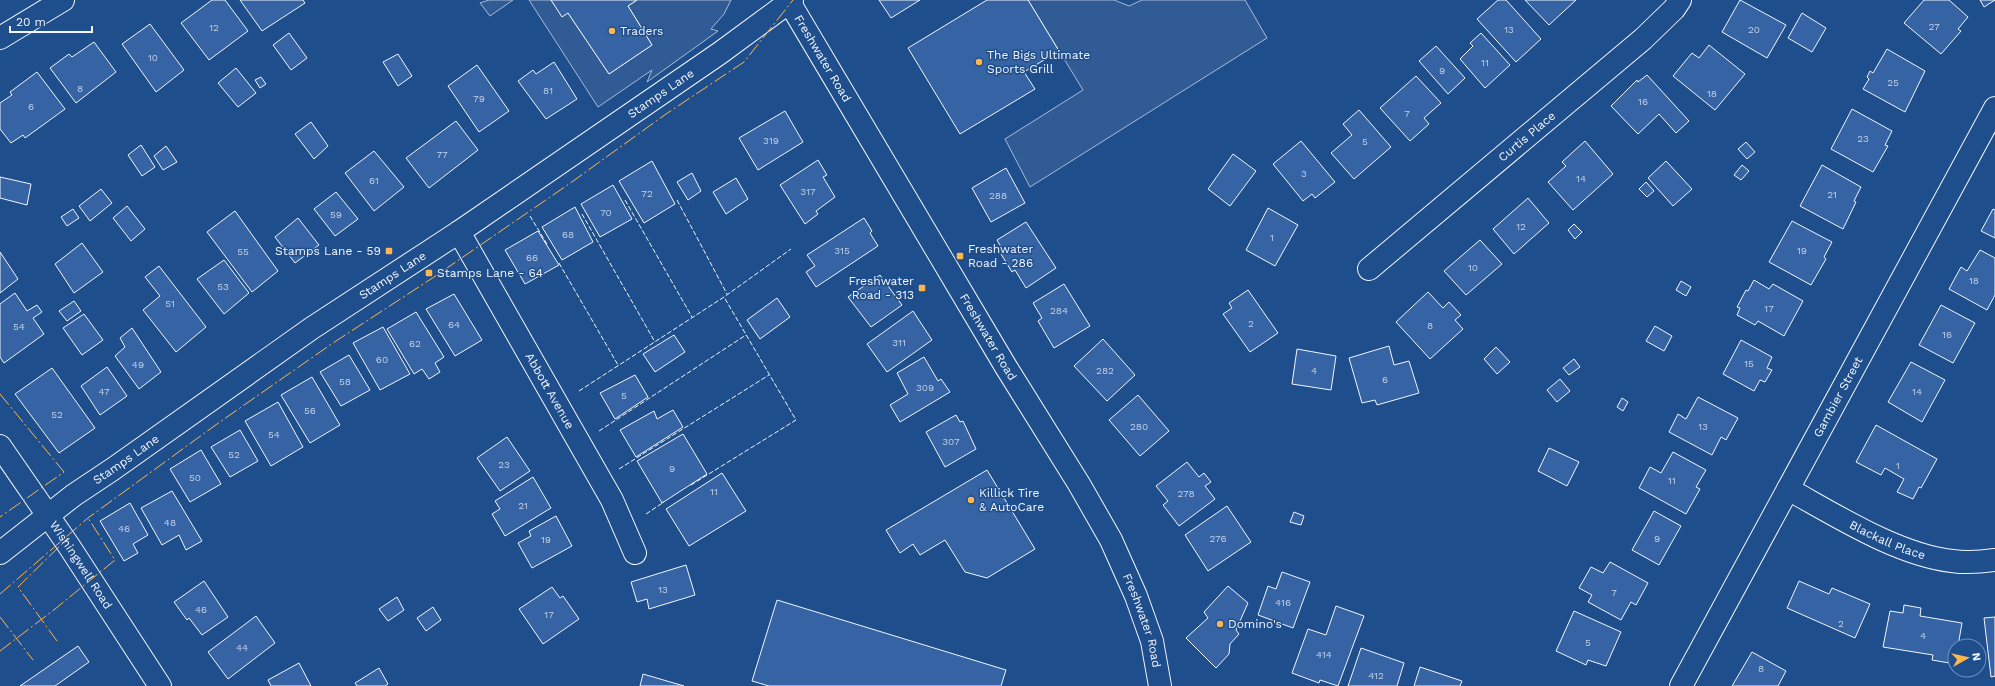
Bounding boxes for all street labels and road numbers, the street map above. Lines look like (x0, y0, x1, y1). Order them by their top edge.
street label: Freshwater Road (792, 12, 854, 104)
street label: Stamps Lane (625, 66, 697, 121)
street label: Curtis Place (1495, 109, 1558, 165)
street label: Stamps Lane (356, 248, 429, 302)
street label: Freshwater Road (957, 291, 1020, 383)
street label: Abbott Avenue (522, 350, 577, 432)
street label: Gambier Street (1811, 354, 1866, 440)
street label: Stamps Lane (90, 432, 162, 487)
street label: Wishingwell Road (47, 518, 115, 612)
street label: Blackall Place (1847, 518, 1927, 562)
street label: Freshwater Road (1120, 571, 1164, 669)

